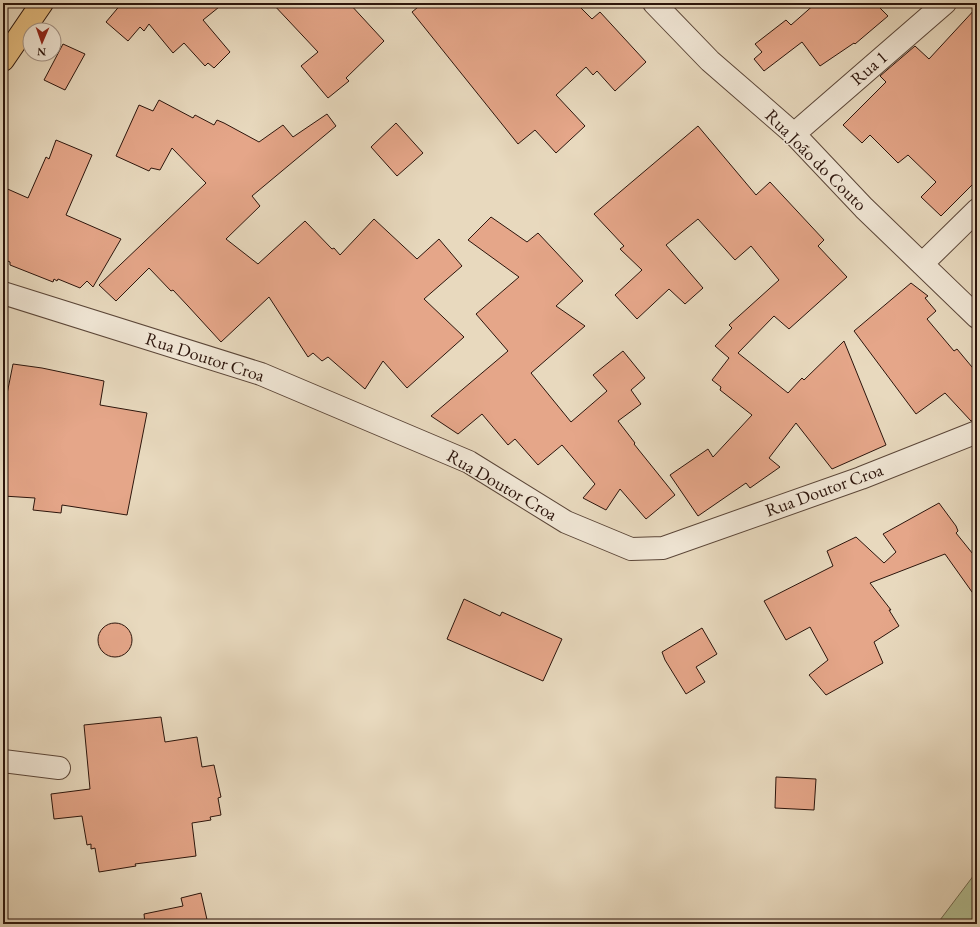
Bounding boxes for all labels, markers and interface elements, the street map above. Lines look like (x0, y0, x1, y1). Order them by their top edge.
north arrow (22, 22, 62, 62)
text: N (37, 45, 46, 59)
street label: Rua 1 (845, 45, 892, 90)
street label: Rua João do Couto (761, 104, 872, 216)
street label: Rua Doutor Croa (143, 326, 268, 387)
street label: Rua Doutor Croa (443, 444, 562, 526)
street label: Rua Doutor Croa (762, 457, 887, 522)

